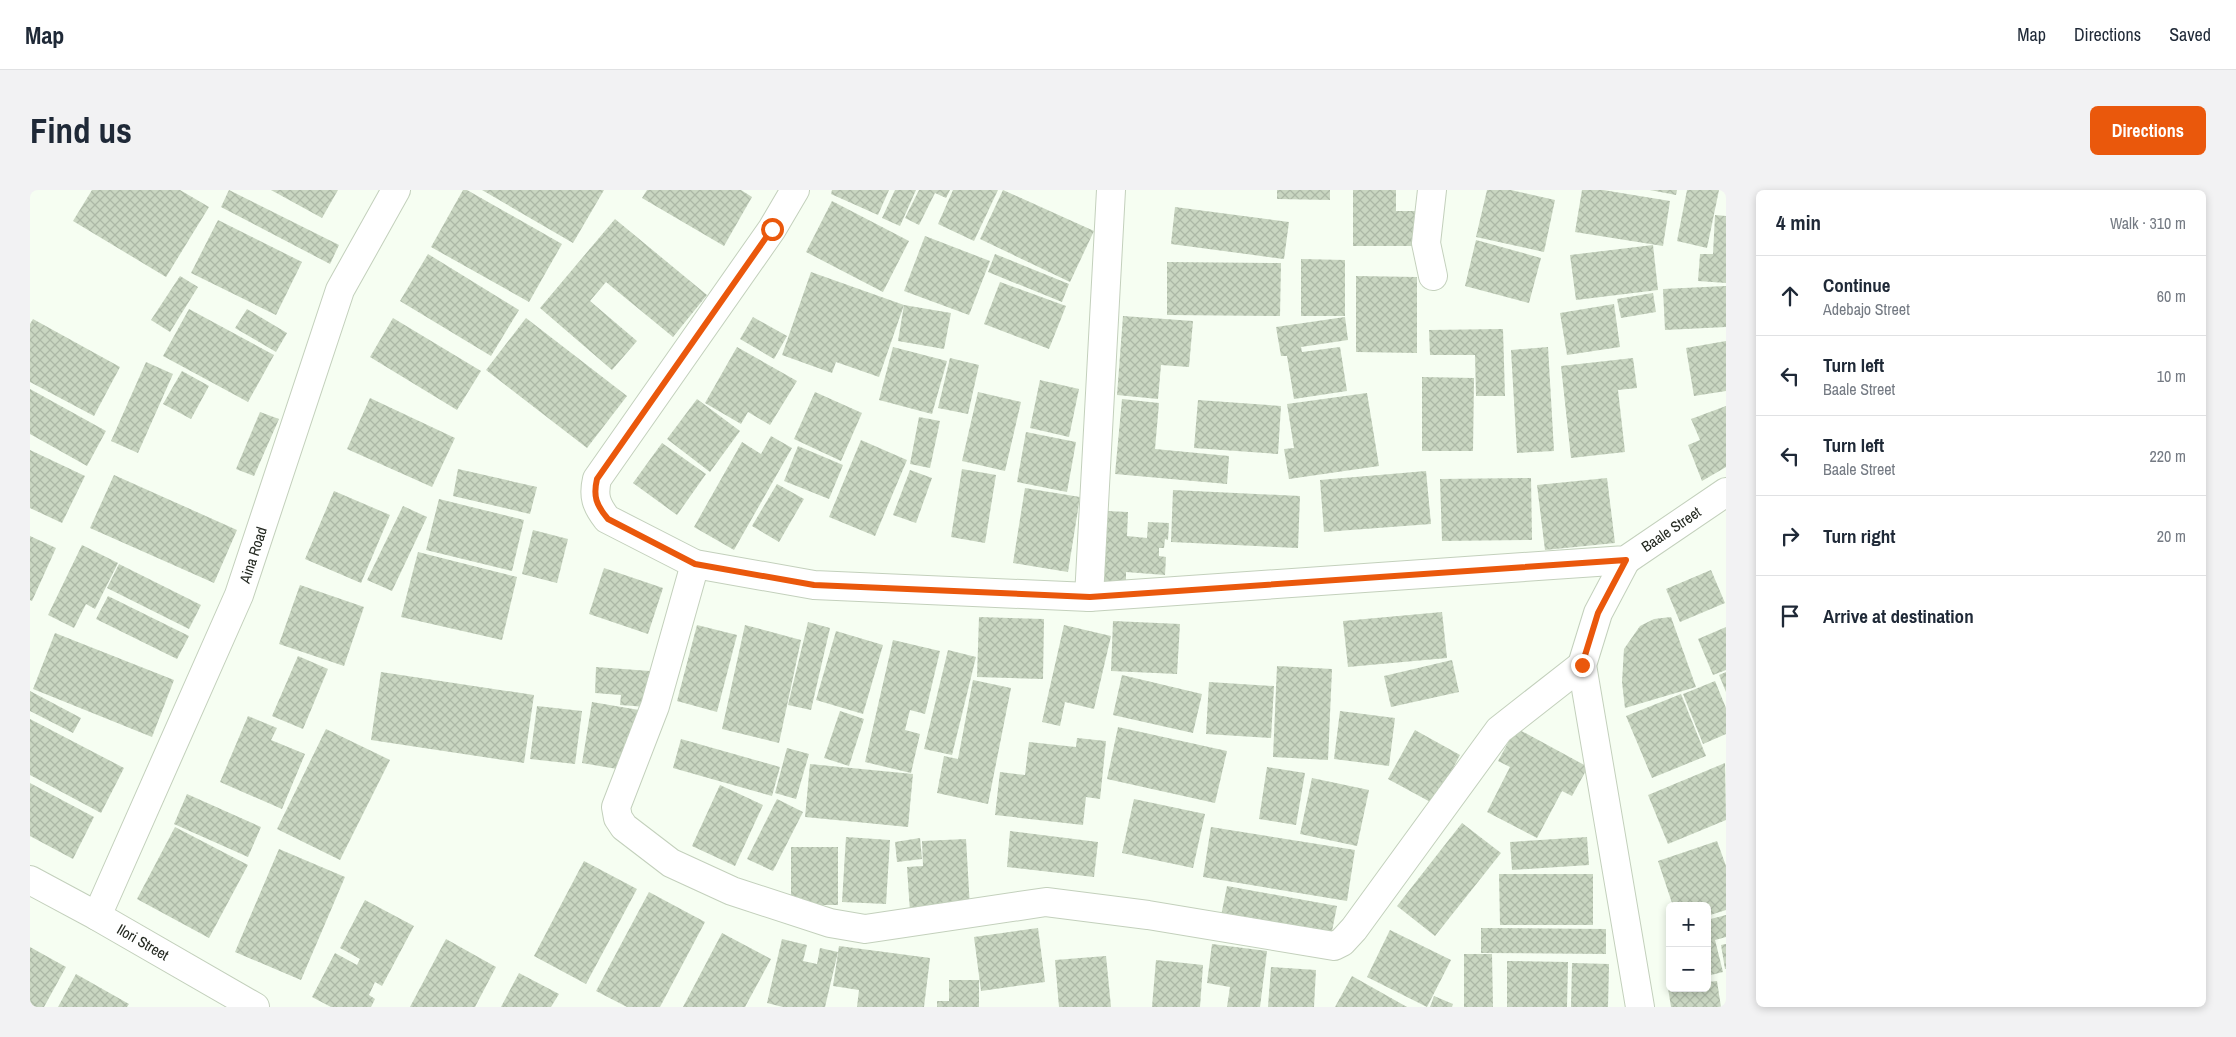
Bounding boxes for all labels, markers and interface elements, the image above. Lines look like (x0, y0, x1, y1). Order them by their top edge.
text: Map (25, 19, 64, 51)
text: Map (2017, 22, 2046, 47)
text: Directions (2074, 22, 2141, 47)
text: Saved (2169, 22, 2211, 47)
button: Directions (2090, 106, 2206, 155)
text: Find us (30, 107, 132, 154)
text: 4 min (1776, 208, 1821, 237)
text: Walk · 310 m (2110, 212, 2186, 234)
route start (761, 218, 784, 241)
text: Continue (1823, 272, 1891, 298)
icon: ahead (1776, 282, 1804, 310)
text: 60 m (2157, 285, 2186, 307)
text: Adebajo Street (1823, 298, 1910, 320)
text: Turn left (1823, 352, 1884, 378)
icon: left (1776, 362, 1804, 390)
text: 10 m (2157, 365, 2186, 387)
text: Baale Street (1823, 378, 1895, 400)
text: Turn left (1823, 432, 1884, 458)
icon: left (1776, 442, 1804, 470)
text: 220 m (2150, 445, 2186, 467)
text: Baale Street (1823, 458, 1895, 480)
street label: Baale Street (1637, 501, 1705, 557)
icon: right (1776, 522, 1804, 550)
text: Turn right (1823, 523, 1895, 549)
street label: Aina Road (234, 524, 272, 587)
text: 20 m (2157, 525, 2186, 547)
icon: arrive (1776, 602, 1804, 630)
text: Arrive at destination (1823, 603, 1974, 629)
route end (1571, 654, 1594, 677)
map controls (1666, 902, 1711, 992)
button: + (1666, 902, 1711, 947)
street label: Ilori Street (113, 919, 173, 966)
button: − (1666, 947, 1711, 992)

